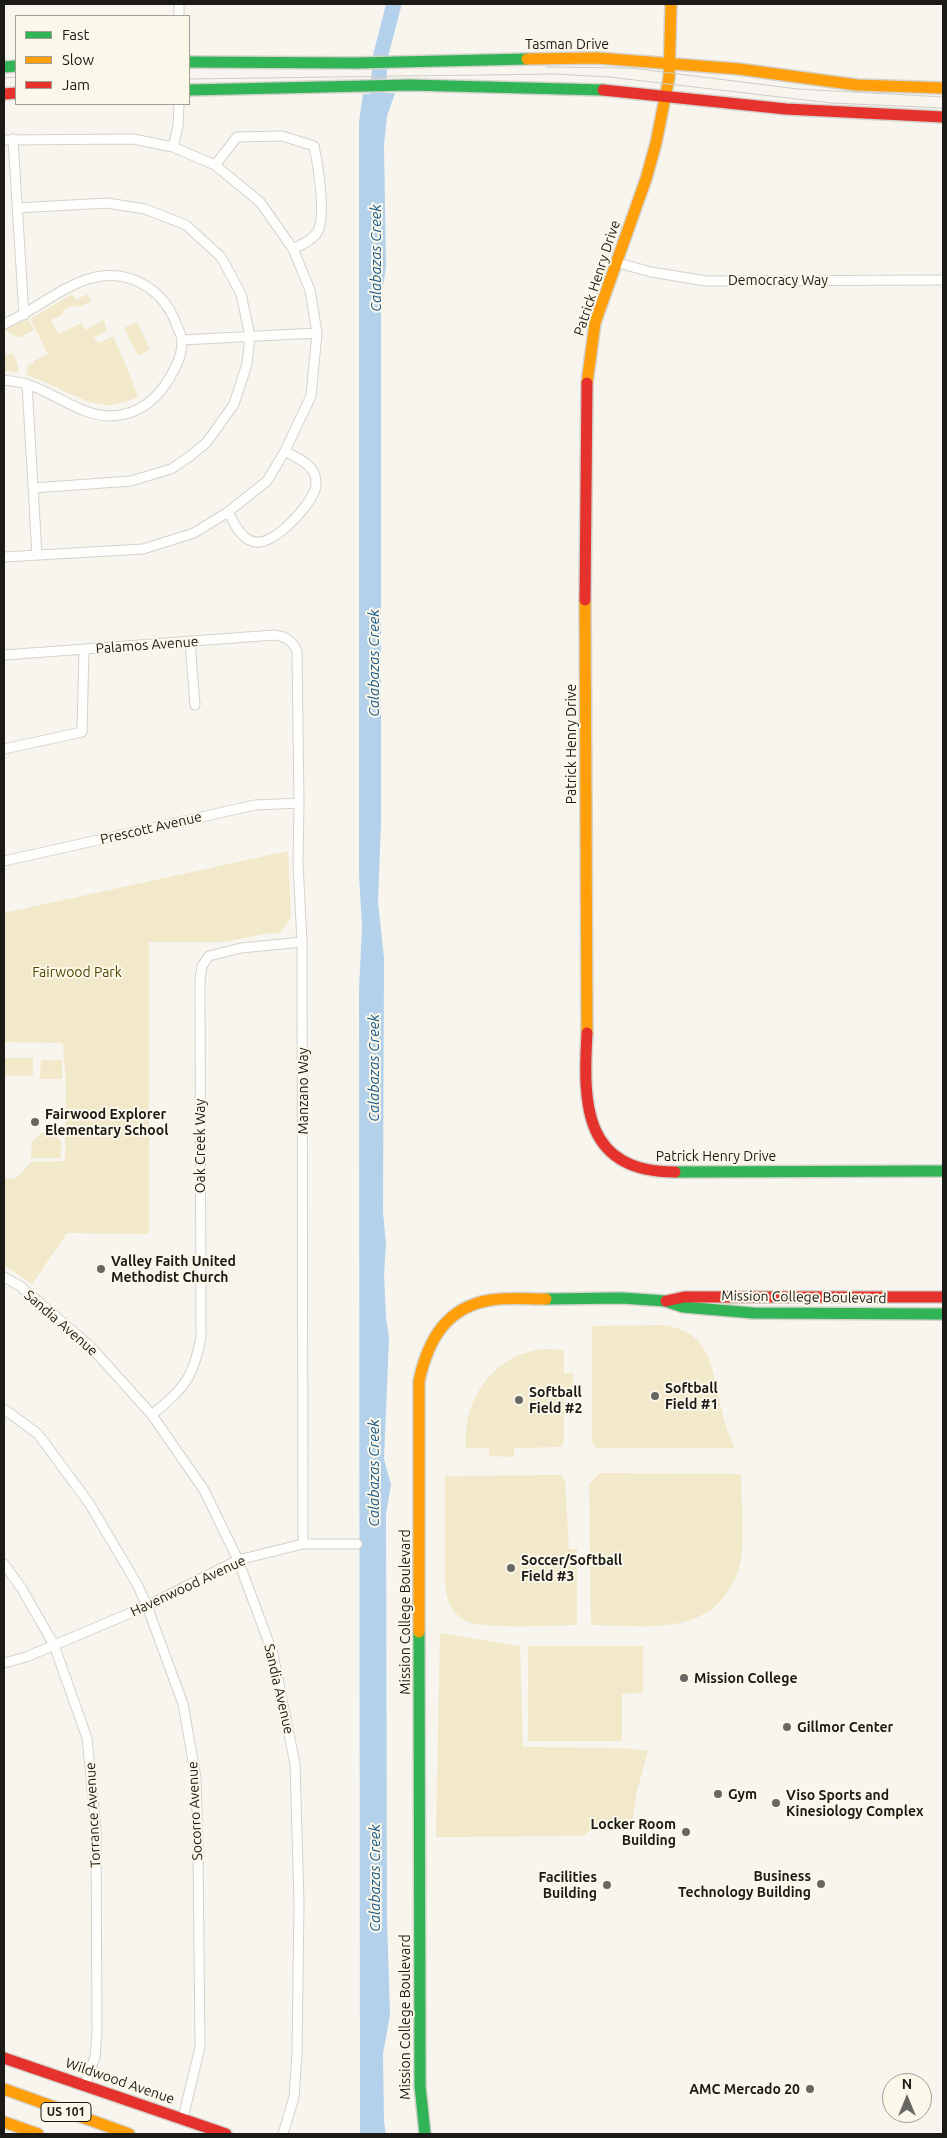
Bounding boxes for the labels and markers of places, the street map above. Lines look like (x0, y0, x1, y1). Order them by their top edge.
place label: Fairwood Explorer Elementary School (45, 1106, 168, 1138)
marker: Fairwood Explorer Elementary School (29, 1116, 41, 1128)
place label: Valley Faith United Methodist Church (111, 1253, 236, 1285)
marker: Valley Faith United Methodist Church (95, 1263, 107, 1275)
place label: Softball Field #1 (665, 1380, 718, 1412)
place label: Softball Field #2 (529, 1384, 582, 1416)
marker: Softball Field #1 (649, 1390, 661, 1402)
marker: Softball Field #2 (513, 1394, 525, 1406)
place label: Soccer/Softball Field #3 (521, 1552, 622, 1584)
marker: Soccer/Softball Field #3 (505, 1562, 517, 1574)
place label: Mission College (694, 1670, 797, 1686)
marker: Mission College (678, 1672, 690, 1684)
place label: Gillmor Center (797, 1719, 893, 1735)
marker: Gillmor Center (781, 1721, 793, 1733)
place label: Gym (728, 1786, 757, 1802)
place label: Viso Sports and Kinesiology Complex (786, 1787, 924, 1820)
marker: Gym (712, 1788, 724, 1800)
marker: Viso Sports and Kinesiology Complex (770, 1797, 782, 1809)
place label: Locker Room Building (591, 1816, 676, 1848)
marker: Locker Room Building (680, 1826, 692, 1838)
place label: Business Technology Building (678, 1868, 811, 1900)
place label: Facilities Building (538, 1869, 597, 1901)
marker: Business Technology Building (815, 1878, 827, 1890)
marker: Facilities Building (601, 1879, 613, 1891)
place label: AMC Mercado 20 (689, 2081, 800, 2097)
marker: AMC Mercado 20 (804, 2083, 816, 2095)

